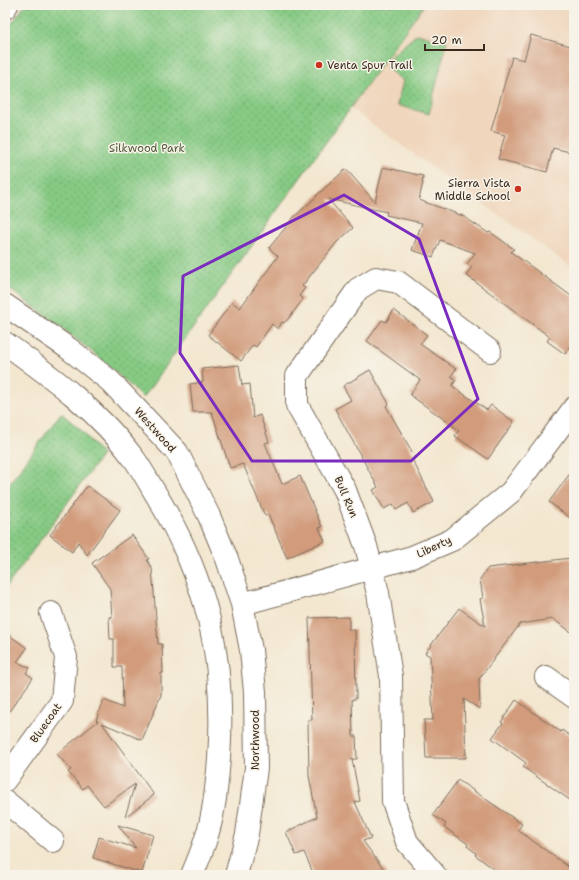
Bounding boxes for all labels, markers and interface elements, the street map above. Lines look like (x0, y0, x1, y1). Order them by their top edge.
scale bar (425, 26, 484, 52)
text: 20 m (431, 32, 462, 48)
place label: Venta Spur Trail (327, 58, 413, 73)
marker: Venta Spur Trail (314, 60, 324, 70)
park label: Silkwood Park (109, 141, 185, 156)
place label: Sierra Vista Middle School (435, 176, 511, 204)
marker: Sierra Vista Middle School (513, 184, 523, 194)
street label: Westwood (131, 404, 179, 456)
street label: Bull Run (331, 474, 362, 520)
street label: Liberty (414, 532, 454, 562)
street label: Bluecoat (27, 700, 65, 746)
street label: Northwood (248, 710, 263, 770)

